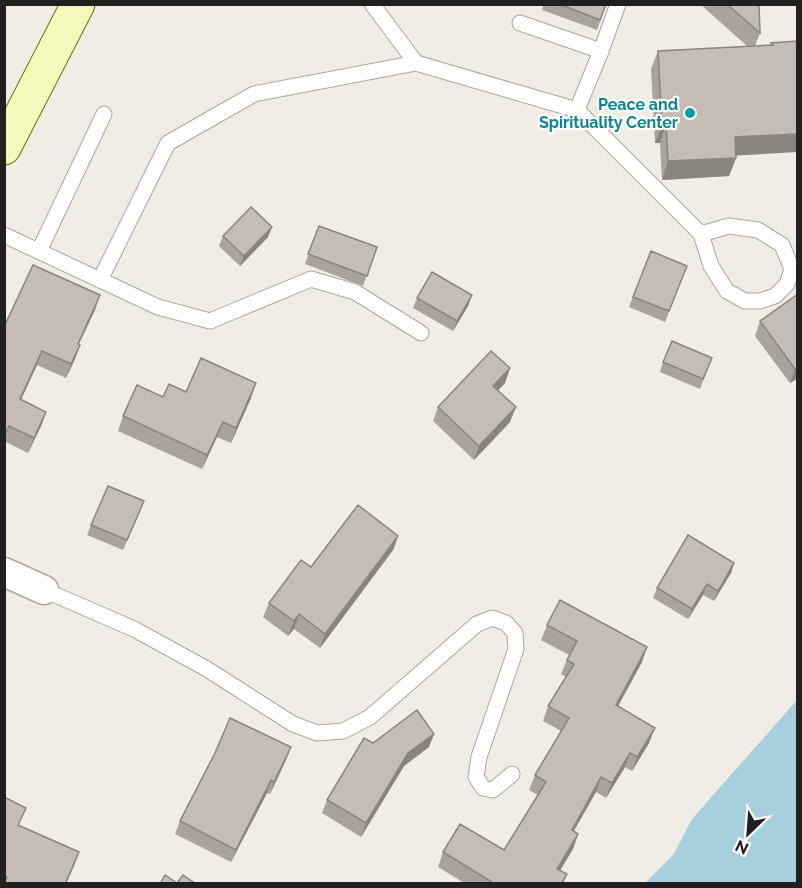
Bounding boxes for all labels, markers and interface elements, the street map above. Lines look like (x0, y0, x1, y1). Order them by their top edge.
place label: Peace and Spirituality Center (539, 95, 678, 132)
marker: Peace and Spirituality Center (683, 106, 697, 120)
north arrow (718, 804, 778, 864)
text: N (732, 836, 751, 858)

